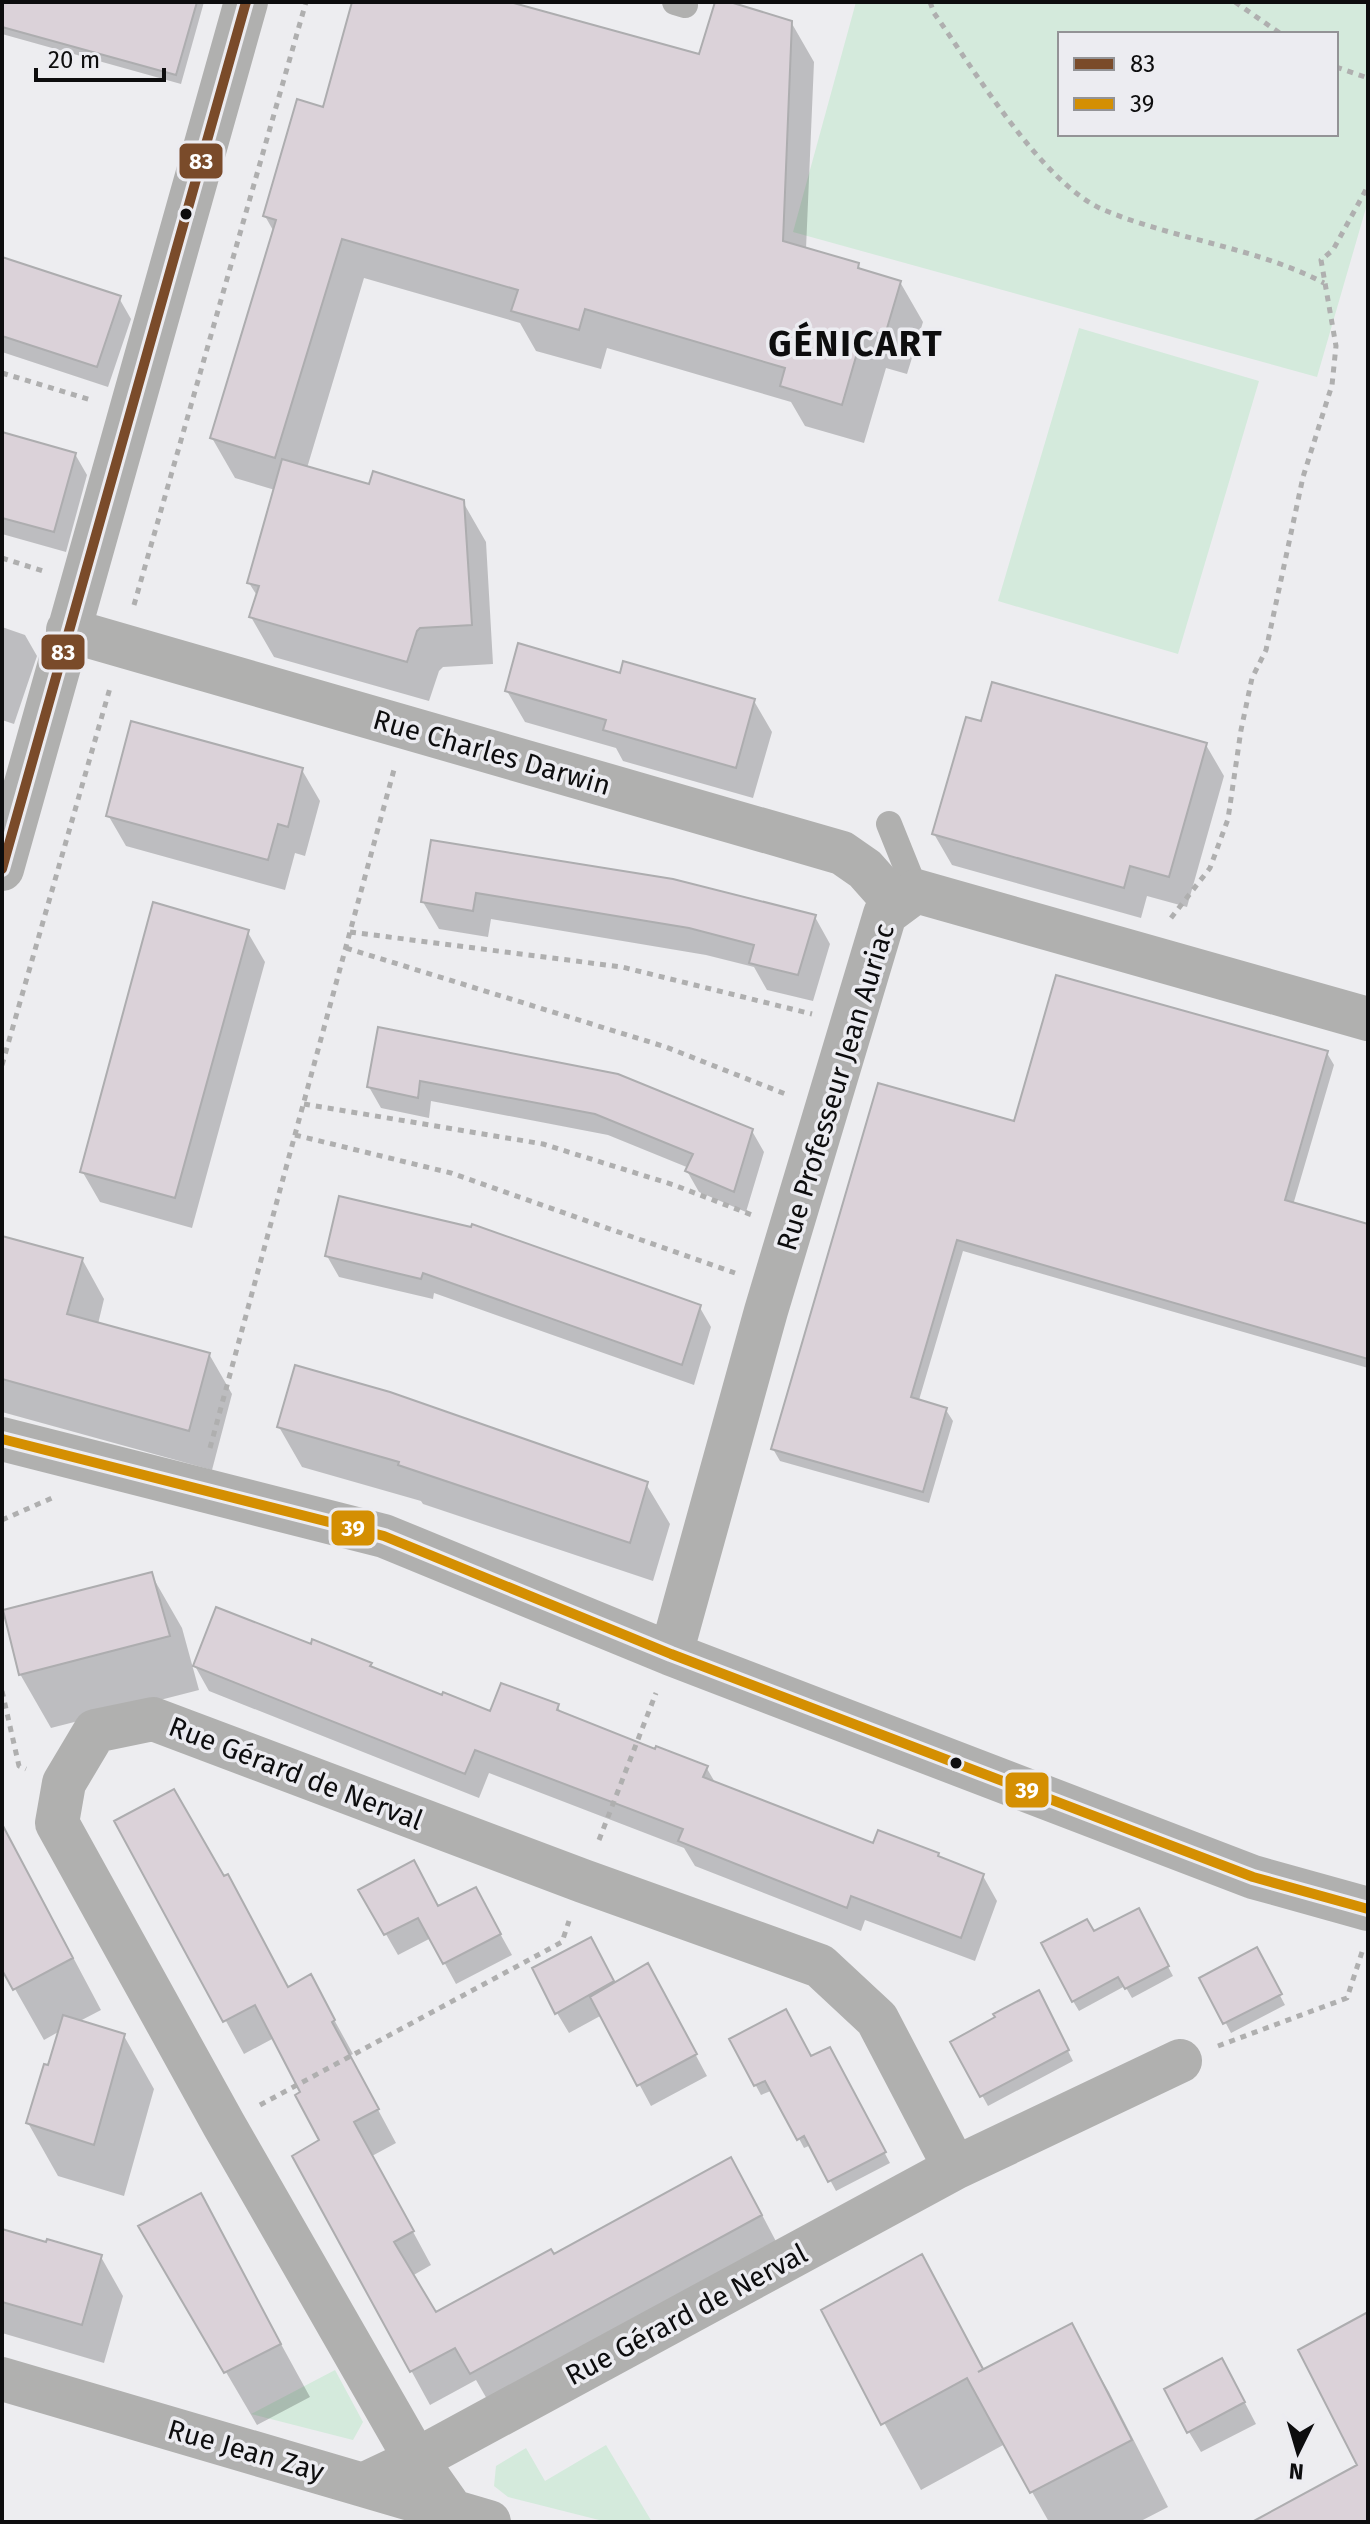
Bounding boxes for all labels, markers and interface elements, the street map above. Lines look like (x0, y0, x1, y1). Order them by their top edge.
scale bar (36, 32, 164, 82)
legend (1058, 32, 1338, 136)
text: 20 m (48, 46, 100, 74)
text: 83 (1130, 50, 1155, 78)
text: 39 (1130, 90, 1154, 118)
line badge: 83 (178, 142, 224, 180)
text: 83 (189, 148, 213, 175)
unlabelled marker (178, 206, 194, 222)
district label: GÉNICART (768, 321, 944, 366)
line badge: 83 (40, 633, 86, 671)
text: 83 (51, 639, 75, 666)
street label: Rue Charles Darwin (369, 703, 615, 802)
street label: Rue Professeur Jean Auriac (770, 920, 901, 1255)
line badge: 39 (330, 1509, 376, 1547)
text: 39 (340, 1515, 365, 1542)
street label: Rue Gérard de Nerval (164, 1710, 427, 1837)
unlabelled marker (948, 1755, 964, 1771)
line badge: 39 (1004, 1771, 1050, 1809)
text: 39 (1014, 1777, 1039, 1804)
street label: Rue Gérard de Nerval (560, 2237, 813, 2392)
street label: Rue Jean Zay (164, 2412, 328, 2489)
north arrow (1258, 2412, 1338, 2492)
text: N (1288, 2457, 1305, 2486)

